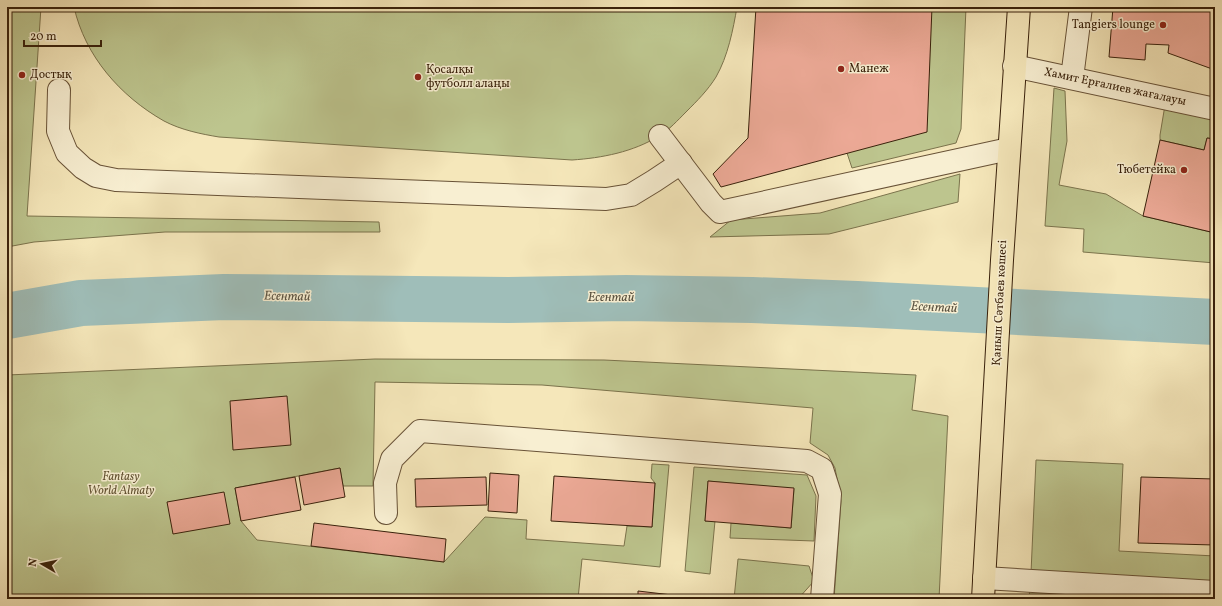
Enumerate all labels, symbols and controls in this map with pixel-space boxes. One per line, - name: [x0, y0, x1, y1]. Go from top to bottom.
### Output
- place label: Tangiers lounge: [1072, 17, 1155, 33]
- marker: Tangiers lounge: [1158, 20, 1168, 30]
- scale bar: [24, 22, 101, 48]
- text: 20 m: [30, 29, 57, 45]
- place label: Манеж: [849, 61, 889, 77]
- place label: Қосалқы футболл алаңы: [426, 62, 510, 92]
- marker: Манеж: [836, 64, 846, 74]
- street label: Хамит Ерғалиев жағалауы: [1042, 64, 1188, 110]
- place label: Достық: [30, 67, 72, 83]
- marker: Достық: [17, 70, 27, 80]
- marker: Қосалқы футболл алаңы: [413, 72, 423, 82]
- place label: Тюбетейка: [1117, 162, 1176, 178]
- marker: Тюбетейка: [1179, 165, 1189, 175]
- street label: Қаныш Сәтбаев көшесі: [989, 239, 1011, 366]
- water label: Есентай: [264, 288, 311, 306]
- water label: Есентай: [588, 289, 635, 307]
- water label: Есентай: [910, 298, 958, 318]
- park label: Fantasy World Almaty: [88, 469, 155, 499]
- north arrow: [22, 544, 62, 584]
- text: N: [26, 558, 42, 568]

